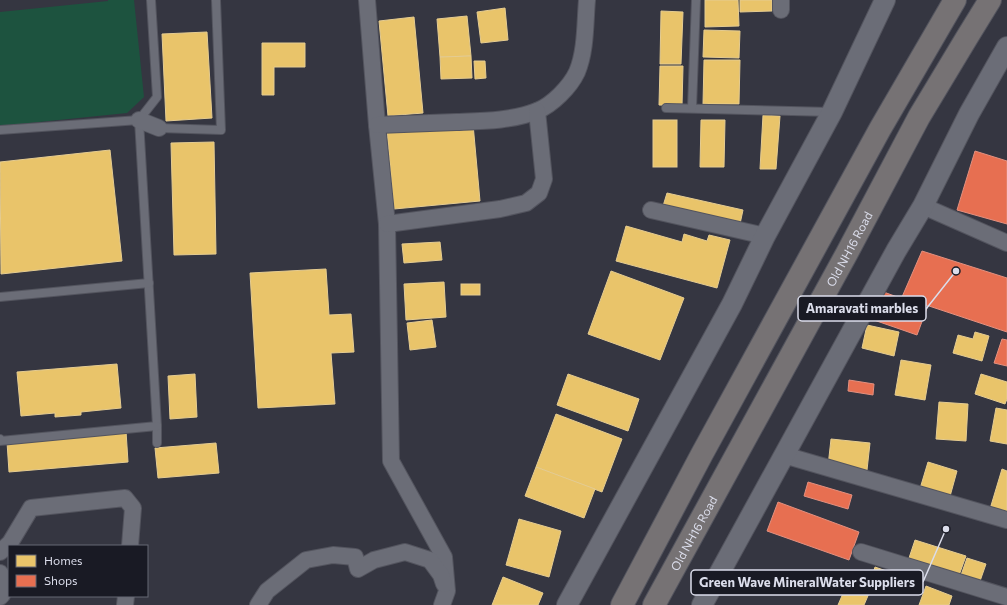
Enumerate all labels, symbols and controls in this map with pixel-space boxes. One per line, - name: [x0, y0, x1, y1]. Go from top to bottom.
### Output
- street label: Old NH16 Road: [823, 209, 875, 289]
- callout: Amaravati marbles: [798, 296, 926, 321]
- text: Amaravati marbles: [806, 300, 918, 316]
- street label: Old NH16 Road: [667, 493, 720, 573]
- legend: [8, 545, 148, 597]
- text: Homes: [44, 553, 82, 567]
- callout: Green Wave MineralWater Suppliers: [691, 570, 923, 595]
- text: Shops: [44, 573, 78, 587]
- text: Green Wave MineralWater Suppliers: [699, 574, 915, 590]

